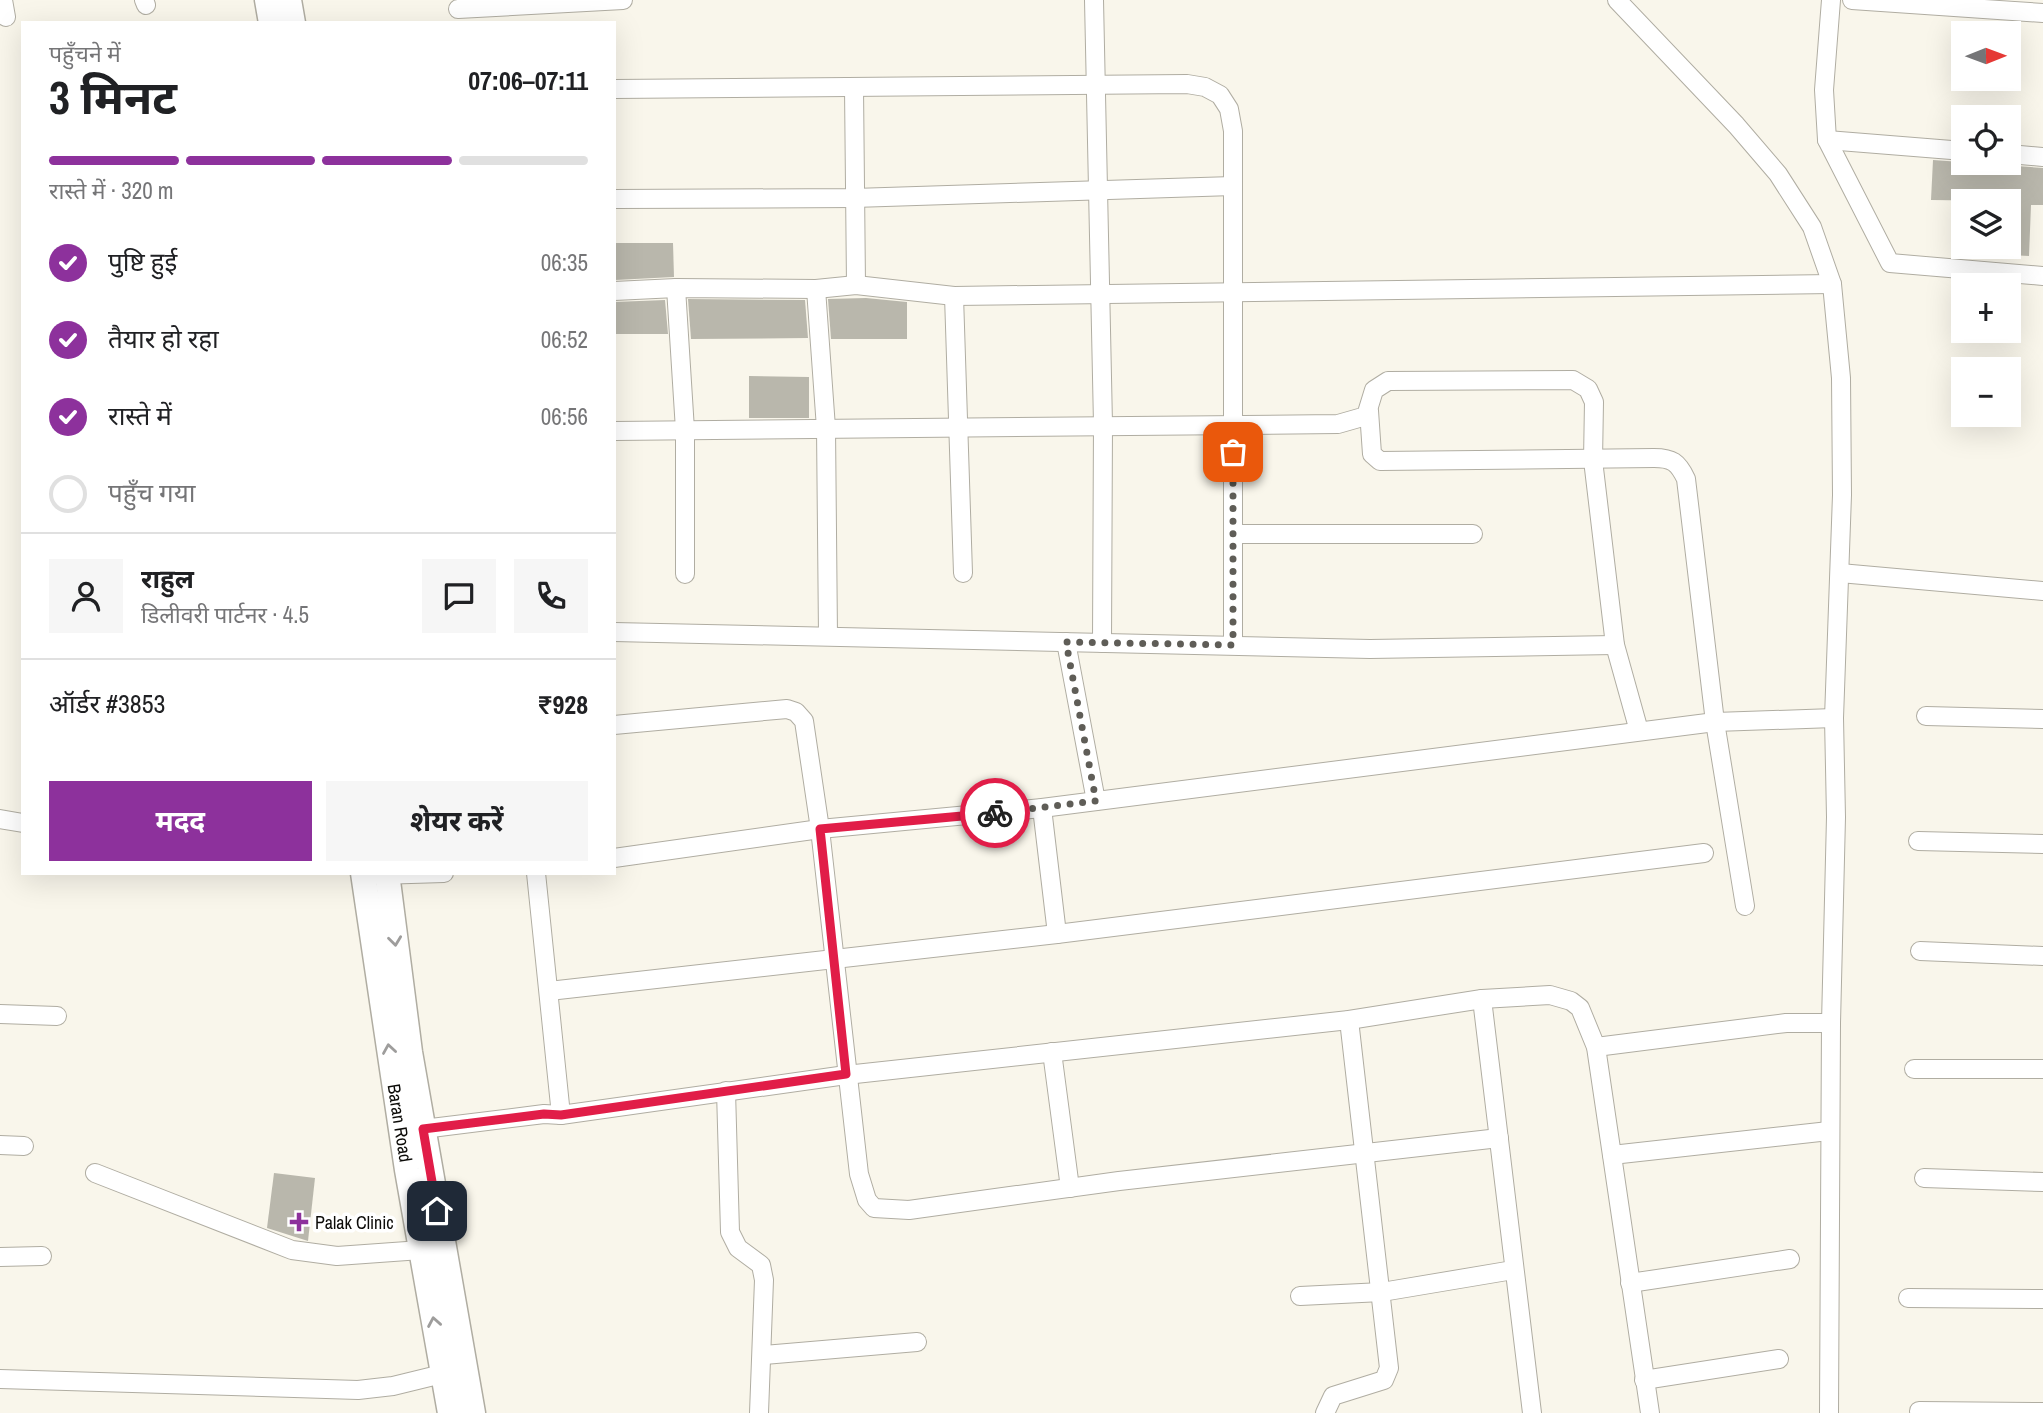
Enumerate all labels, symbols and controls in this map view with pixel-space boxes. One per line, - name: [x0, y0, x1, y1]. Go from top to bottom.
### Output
- north arrow: [1951, 21, 2021, 91]
- map controls: [1951, 21, 2021, 427]
- text: पहुँचने में: [49, 38, 121, 69]
- text: 07:06–07:11: [468, 63, 588, 98]
- text: 3 मिनट: [49, 66, 177, 128]
- button: locate: [1951, 105, 2021, 175]
- text: रास्ते में · 320 m: [49, 175, 174, 206]
- button: layers: [1951, 189, 2021, 259]
- icon: check: [49, 244, 87, 282]
- text: पुष्टि हुई: [108, 244, 177, 279]
- text: 06:35: [541, 247, 588, 278]
- button: +: [1951, 273, 2021, 343]
- icon: check: [49, 321, 87, 359]
- text: तैयार हो रहा: [108, 321, 219, 356]
- text: 06:52: [541, 324, 588, 355]
- button: −: [1951, 357, 2021, 427]
- icon: check: [49, 398, 87, 436]
- text: रास्ते में: [108, 398, 172, 433]
- text: 06:56: [541, 401, 588, 432]
- pin: [1203, 422, 1263, 482]
- icon: bag: [1214, 433, 1252, 471]
- text: पहुँच गया: [108, 475, 195, 510]
- button: person: [49, 559, 123, 633]
- button: chat: [422, 559, 496, 633]
- button: phone: [514, 559, 588, 633]
- text: राहुल: [141, 561, 194, 596]
- text: डिलीवरी पार्टनर · 4.5: [141, 599, 309, 630]
- text: ऑर्डर #3853: [49, 686, 165, 721]
- text: ₹928: [537, 687, 588, 722]
- courier: [960, 778, 1030, 848]
- button: मदद: [49, 781, 312, 861]
- button: शेयर करें: [326, 781, 588, 861]
- icon: bike: [976, 794, 1014, 832]
- one-way arrow: [388, 935, 403, 947]
- one-way arrow: [382, 1043, 397, 1055]
- street label: Baran Road: [381, 1082, 419, 1164]
- pin: [407, 1181, 467, 1241]
- icon: home: [418, 1192, 456, 1230]
- place label: Palak Clinic: [315, 1210, 394, 1235]
- marker: Palak Clinic: [289, 1212, 309, 1232]
- one-way arrow: [427, 1316, 442, 1328]

